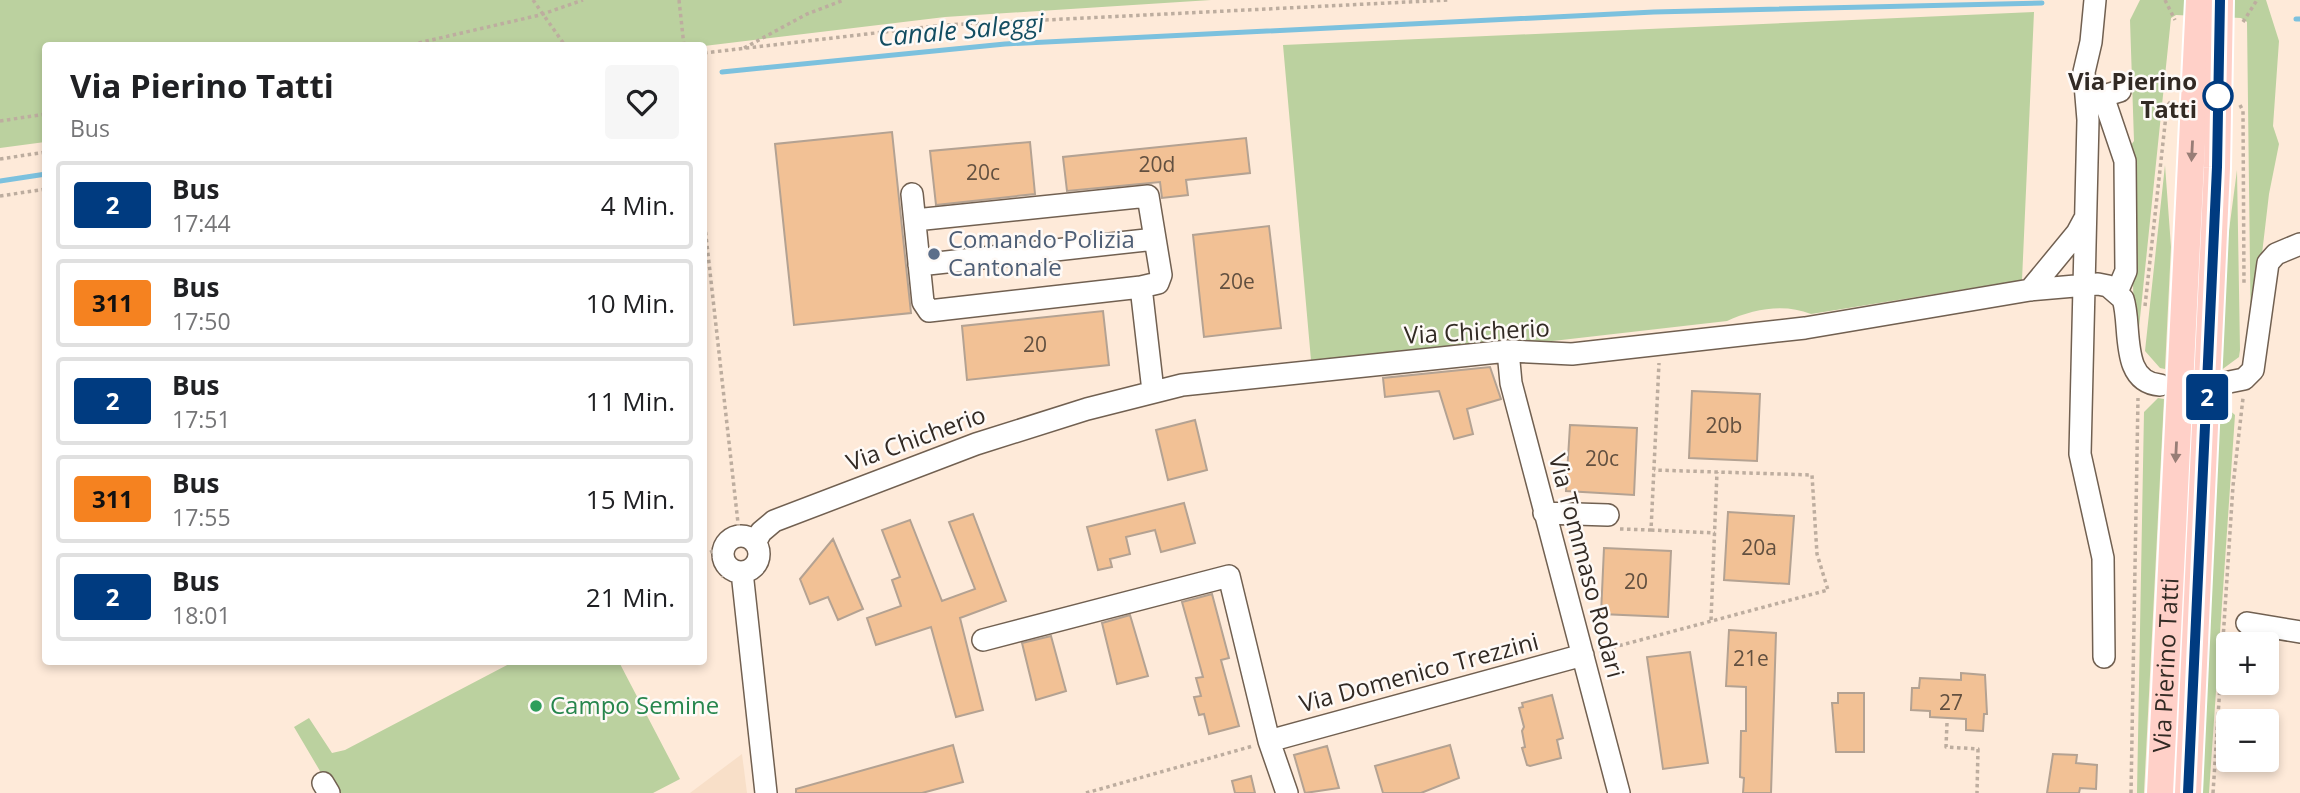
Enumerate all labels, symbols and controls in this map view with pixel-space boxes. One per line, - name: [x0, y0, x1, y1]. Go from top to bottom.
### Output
- water label: Canale Saleggi: [876, 4, 1046, 54]
- text: Via Pierino Tatti: [70, 63, 334, 108]
- place label: Via Pierino Tatti: [2068, 64, 2197, 125]
- button: heart: [605, 65, 679, 139]
- marker: Via Pierino Tatti: [2203, 81, 2233, 111]
- text: Bus: [70, 112, 110, 144]
- one-way arrow: [2186, 141, 2197, 163]
- house number: 20d: [1139, 150, 1175, 178]
- house number: 20c: [966, 158, 1000, 186]
- text: Bus: [172, 171, 219, 207]
- text: 4 Min.: [601, 187, 675, 223]
- text: 2: [106, 188, 119, 221]
- text: 17:44: [172, 207, 231, 239]
- place label: Comando Polizia Cantonale: [948, 222, 1135, 283]
- marker: Comando Polizia Cantonale: [926, 246, 942, 262]
- house number: 20e: [1219, 267, 1255, 295]
- text: Bus: [172, 269, 219, 305]
- text: 10 Min.: [586, 285, 675, 321]
- text: 311: [92, 286, 133, 319]
- text: 17:50: [172, 305, 231, 337]
- street label: Via Chicherio: [1403, 310, 1551, 351]
- house number: 20: [1023, 330, 1047, 358]
- text: Bus: [172, 367, 219, 403]
- line badge: 2: [2184, 374, 2230, 420]
- text: 2: [2200, 380, 2214, 413]
- text: 11 Min.: [586, 383, 675, 419]
- text: 2: [106, 384, 119, 417]
- street label: Via Chicherio: [841, 397, 990, 478]
- text: 17:51: [172, 403, 231, 435]
- house number: 20b: [1706, 411, 1742, 439]
- one-way arrow: [2171, 441, 2182, 463]
- house number: 20c: [1585, 444, 1619, 472]
- street label: Via Tommaso Rodari: [1542, 450, 1633, 681]
- text: Bus: [172, 465, 219, 501]
- text: 15 Min.: [586, 481, 675, 517]
- text: 311: [92, 482, 133, 515]
- text: 17:55: [172, 501, 231, 533]
- house number: 20a: [1741, 533, 1777, 561]
- text: Bus: [172, 563, 219, 599]
- house number: 20: [1624, 567, 1648, 595]
- street label: Via Pierino Tatti: [2144, 577, 2186, 753]
- text: 21 Min.: [586, 579, 675, 615]
- text: 2: [106, 580, 119, 613]
- text: 18:01: [172, 599, 231, 631]
- street label: Via Domenico Trezzini: [1295, 624, 1542, 719]
- map controls: [2216, 632, 2279, 772]
- button: +: [2216, 632, 2279, 695]
- house number: 21e: [1733, 644, 1769, 672]
- place label: Campo Semine: [550, 688, 719, 721]
- house number: 27: [1939, 688, 1963, 716]
- marker: Campo Semine: [528, 698, 544, 714]
- button: −: [2216, 709, 2279, 772]

